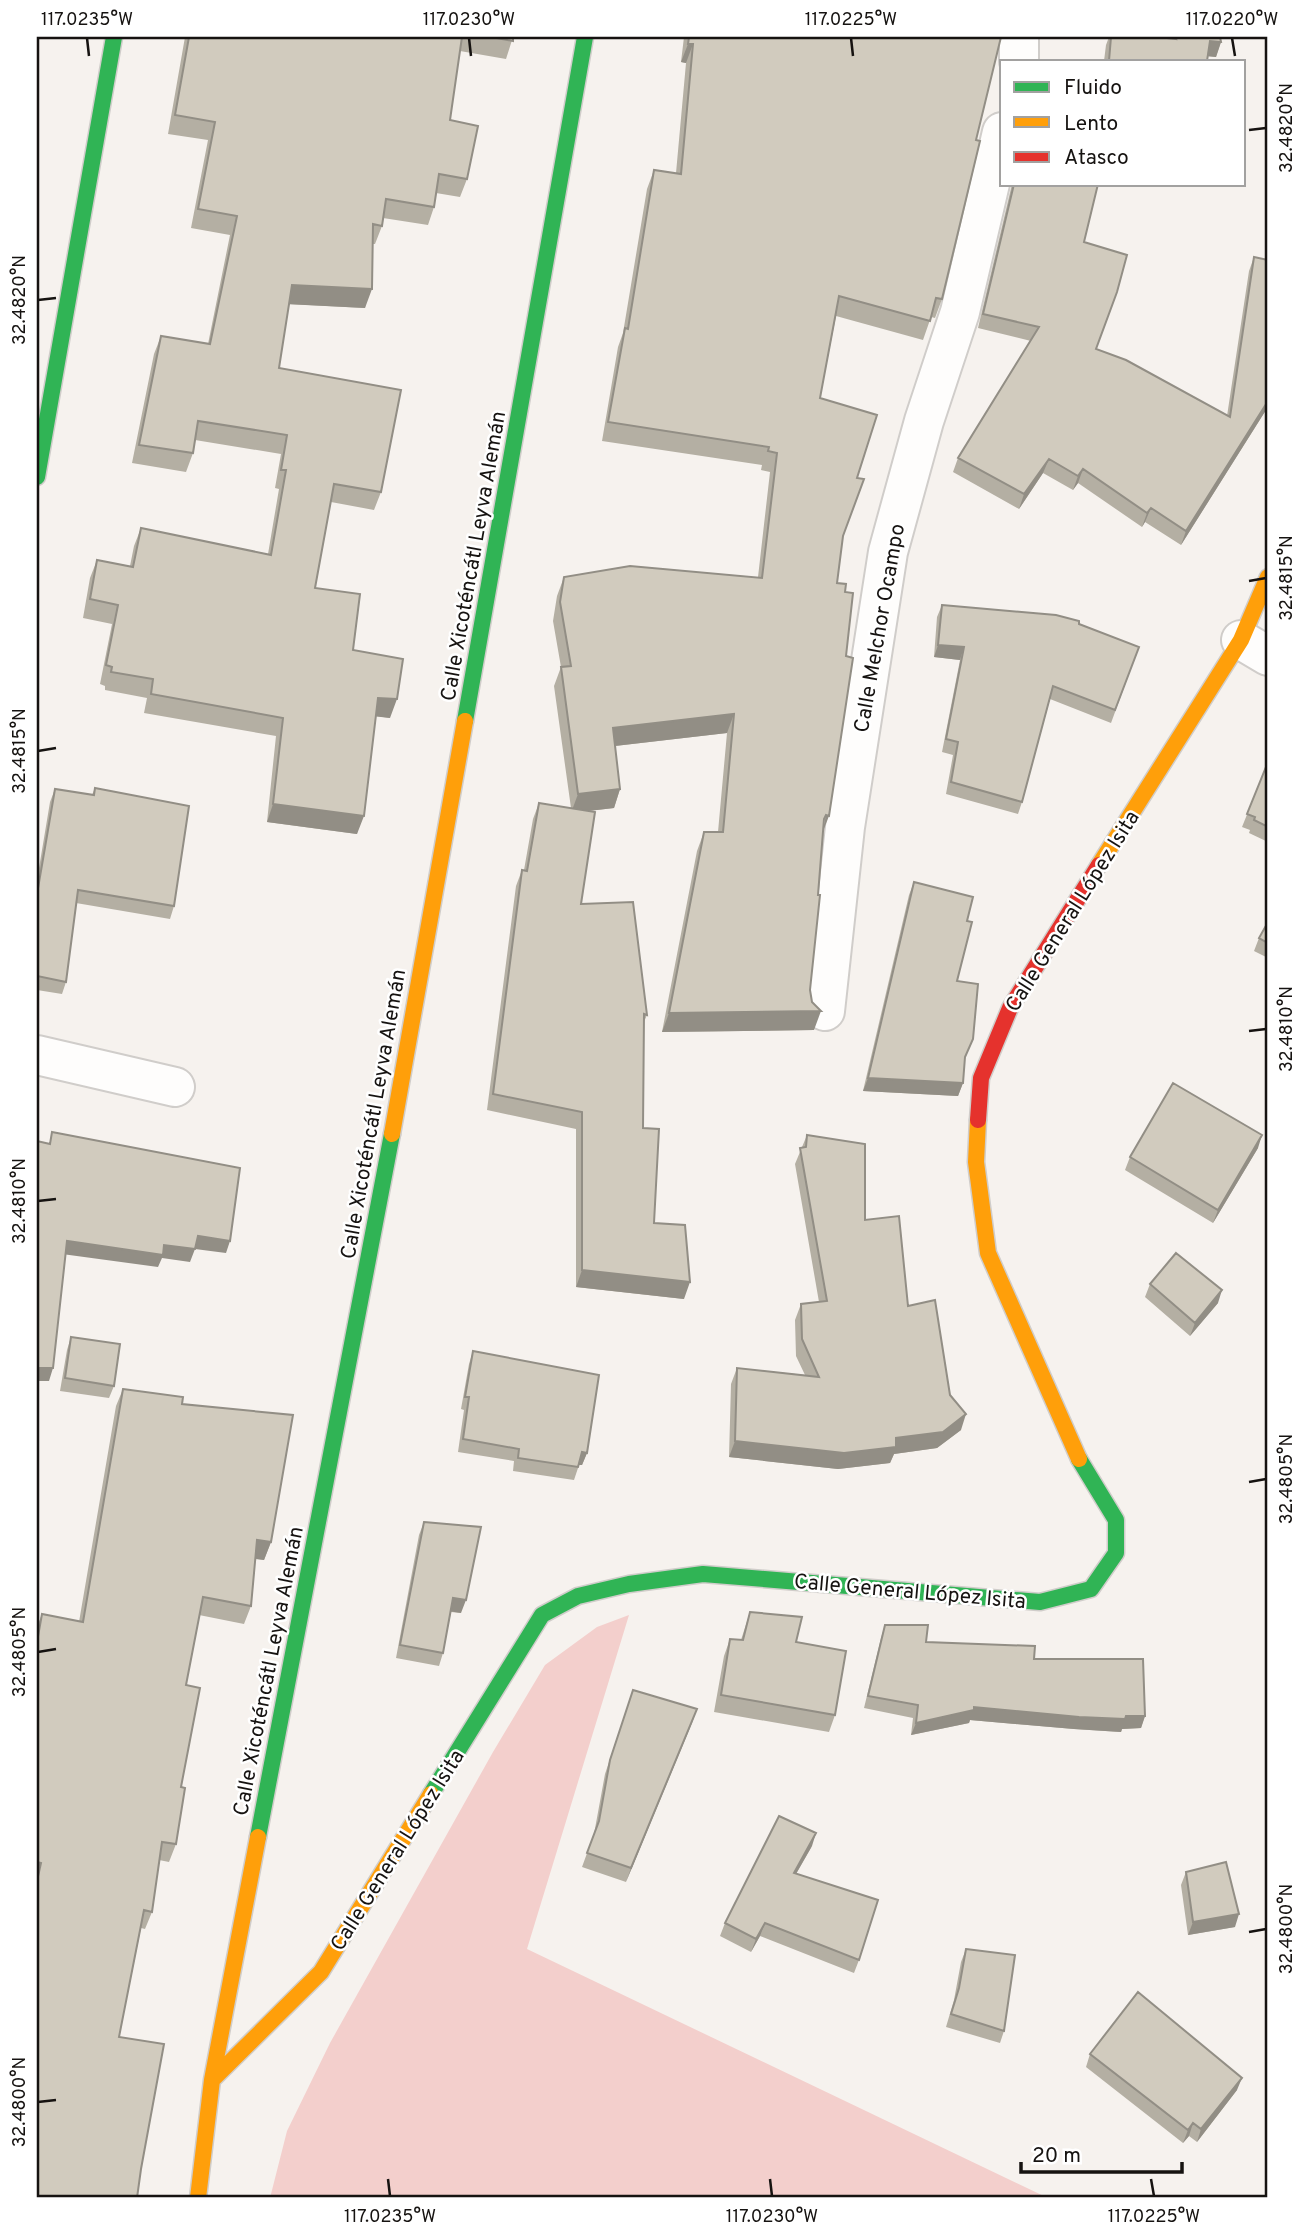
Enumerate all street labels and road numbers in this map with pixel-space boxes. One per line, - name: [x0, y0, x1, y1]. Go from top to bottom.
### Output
- street label: Calle Xicoténcátl Leyva Alemán: [436, 409, 513, 703]
- street label: Calle Melchor Ocampo: [849, 522, 912, 735]
- street label: Calle General López Isita: [1000, 806, 1146, 1018]
- street label: Calle Xicoténcátl Leyva Alemán: [336, 967, 413, 1261]
- street label: Calle Xicoténcátl Leyva Alemán: [228, 1524, 311, 1818]
- street label: Calle General López Isita: [793, 1569, 1027, 1616]
- street label: Calle General López Isita: [325, 1745, 471, 1957]

